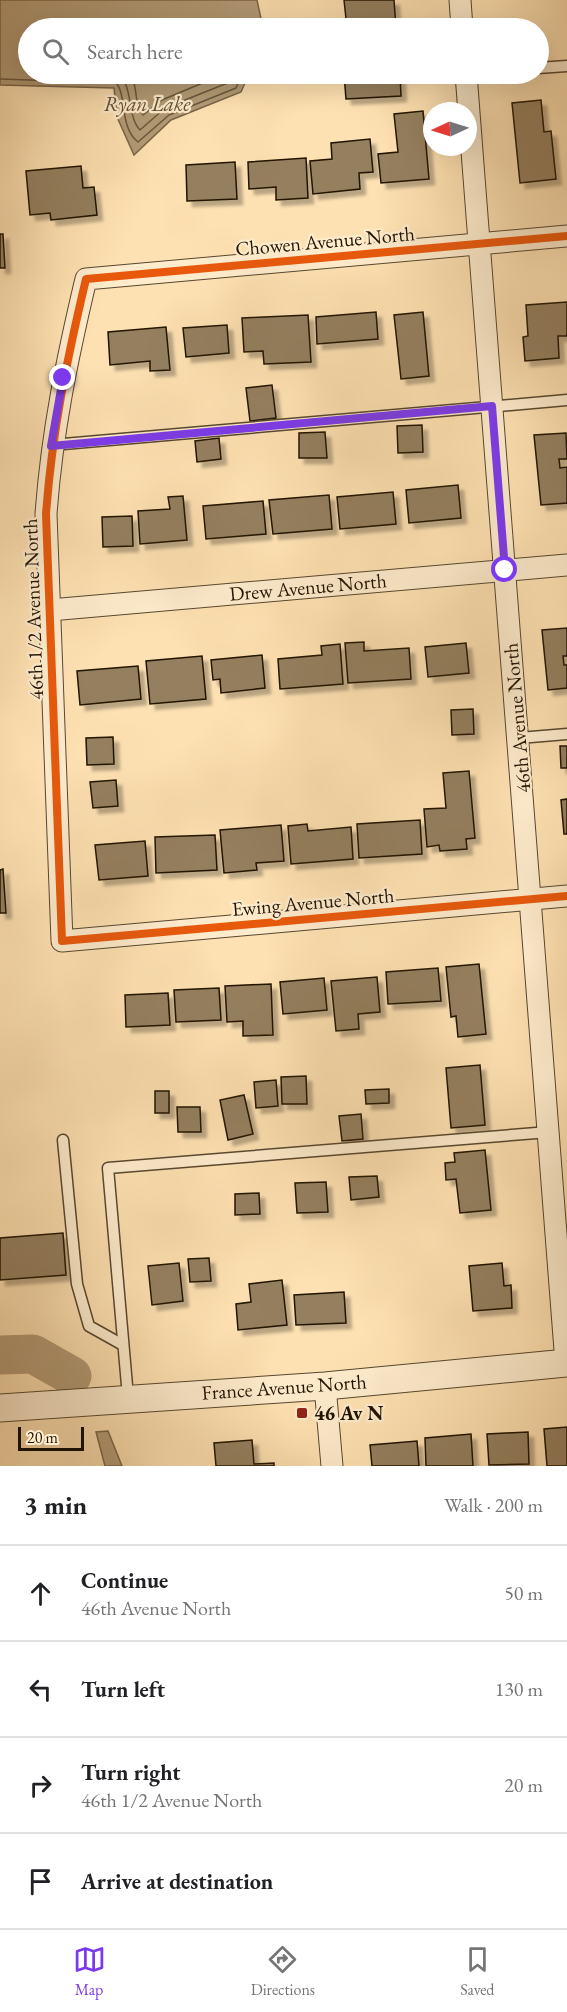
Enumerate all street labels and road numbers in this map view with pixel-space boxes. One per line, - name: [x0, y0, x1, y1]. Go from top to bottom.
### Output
- street label: Chowen Avenue North: [234, 220, 416, 262]
- street label: 46th 1/2 Avenue North: [17, 518, 49, 700]
- street label: Drew Avenue North: [228, 567, 388, 607]
- street label: 46th Avenue North: [498, 642, 536, 794]
- street label: Ewing Avenue North: [231, 882, 395, 922]
- street label: France Avenue North: [201, 1368, 367, 1406]

